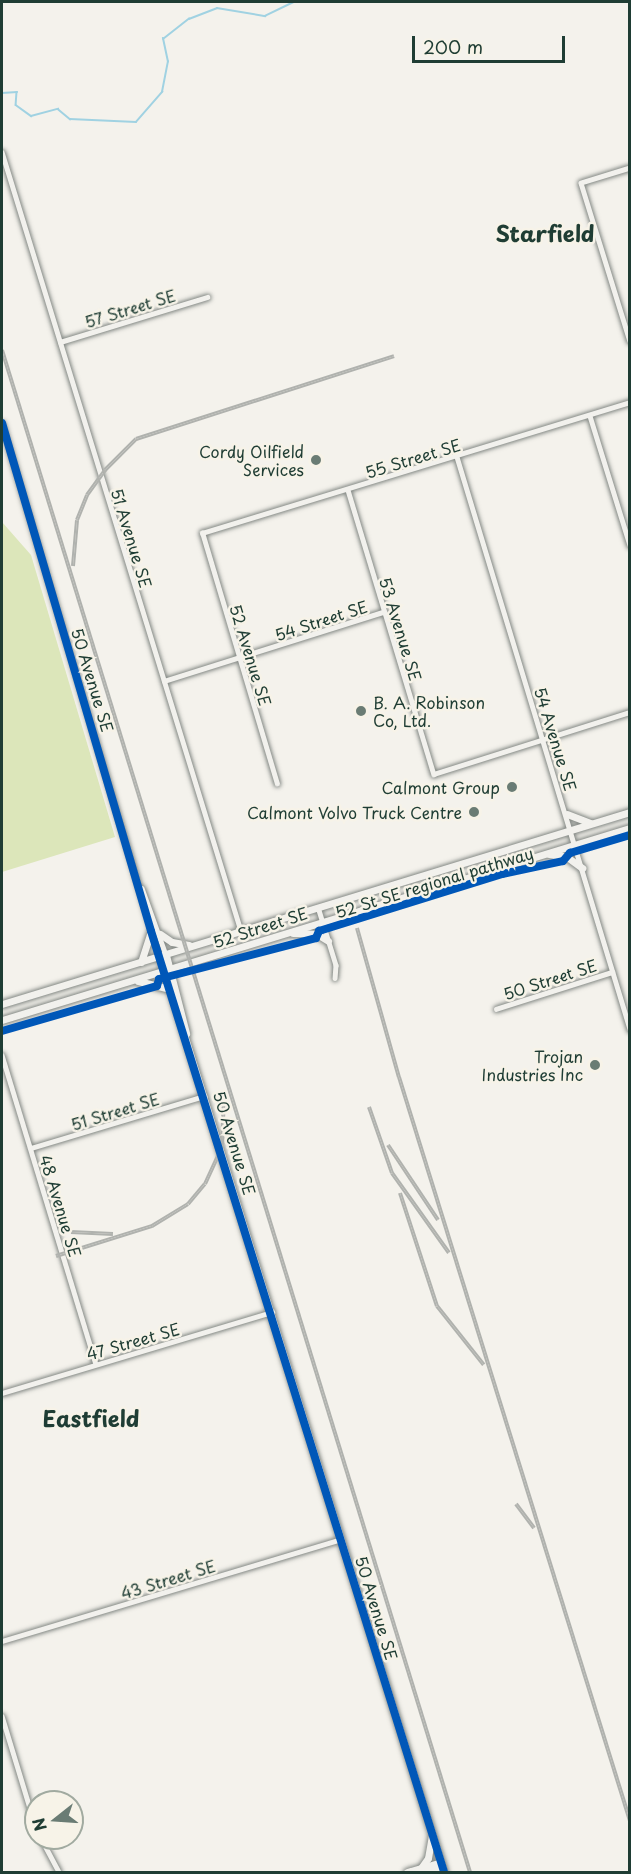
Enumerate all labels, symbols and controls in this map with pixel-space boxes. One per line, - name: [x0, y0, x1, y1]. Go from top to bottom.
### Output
- scale bar: [415, 24, 568, 62]
- text: 200 m: [423, 33, 483, 60]
- district label: Starfield: [496, 220, 594, 246]
- street label: 57 Street SE: [81, 285, 179, 331]
- street label: 55 Street SE: [363, 434, 463, 482]
- place label: Cordy Oilfield Services: [199, 441, 304, 479]
- marker: Cordy Oilfield Services: [309, 453, 323, 467]
- street label: 51 Avenue SE: [108, 486, 156, 590]
- street label: 53 Avenue SE: [376, 576, 426, 682]
- street label: 54 Street SE: [271, 596, 371, 644]
- street label: 52 Avenue SE: [226, 601, 276, 709]
- street label: 50 Avenue SE: [68, 626, 118, 734]
- street label: 54 Avenue SE: [531, 685, 581, 793]
- place label: B. A. Robinson Co, Ltd.: [373, 692, 484, 730]
- marker: B. A. Robinson Co, Ltd.: [354, 704, 368, 718]
- place label: Calmont Group: [381, 777, 500, 797]
- marker: Calmont Group: [505, 780, 519, 794]
- place label: Calmont Volvo Truck Centre: [245, 802, 462, 822]
- marker: Calmont Volvo Truck Centre: [467, 805, 481, 819]
- street label: 52 St SE regional pathway: [332, 843, 536, 921]
- street label: 52 Street SE: [210, 903, 310, 951]
- street label: 50 Street SE: [499, 954, 601, 1004]
- place label: Trojan Industries Inc: [481, 1046, 583, 1084]
- marker: Trojan Industries Inc: [588, 1058, 602, 1072]
- street label: 51 Street SE: [67, 1088, 163, 1134]
- street label: 50 Avenue SE: [210, 1089, 260, 1197]
- street label: 48 Avenue SE: [36, 1153, 86, 1259]
- street label: 47 Street SE: [84, 1318, 182, 1364]
- district label: Eastfield: [43, 1405, 139, 1431]
- street label: 50 Avenue SE: [352, 1554, 402, 1662]
- street label: 43 Street SE: [118, 1555, 218, 1603]
- north arrow: [24, 1790, 84, 1850]
- text: N: [25, 1815, 52, 1834]

